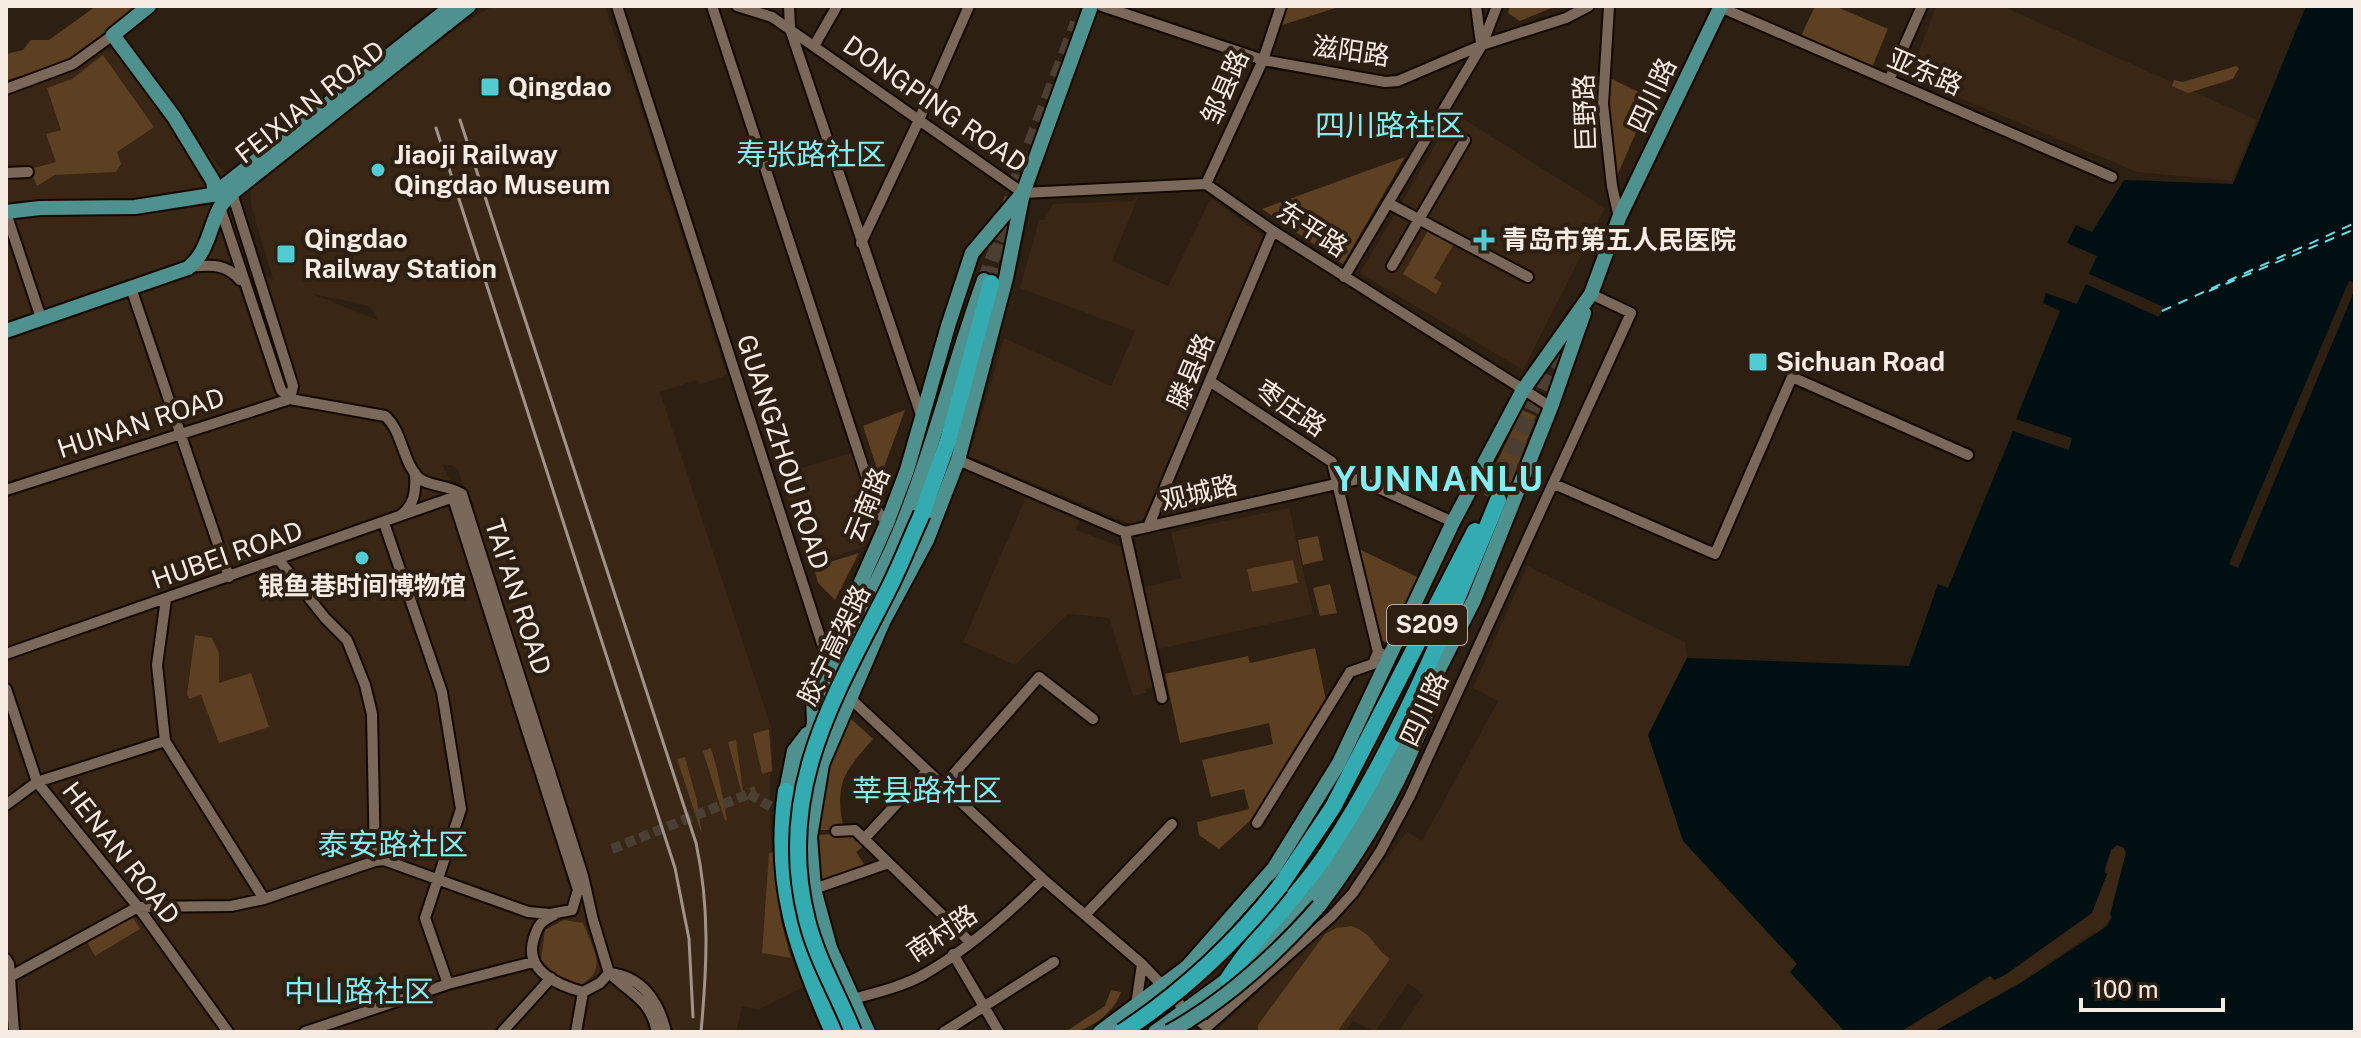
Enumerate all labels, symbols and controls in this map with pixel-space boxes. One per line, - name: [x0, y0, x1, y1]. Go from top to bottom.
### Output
- street label: DONGPING ROAD: [838, 29, 1033, 178]
- street label: 滋阳路: [1310, 30, 1392, 71]
- street label: FEIXIAN ROAD: [229, 34, 390, 169]
- street label: 亚东路: [1883, 42, 1967, 101]
- street label: 邹县路: [1195, 45, 1255, 129]
- street label: 四川路: [1621, 53, 1682, 137]
- place label: Qingdao: [508, 71, 612, 102]
- street label: 巨野路: [1568, 73, 1601, 153]
- marker: Qingdao: [479, 76, 501, 98]
- district label: 四川路社区: [1315, 107, 1465, 143]
- district label: 寿张路社区: [736, 136, 886, 172]
- place label: Jiaoji Railway Qingdao Museum: [394, 139, 610, 200]
- marker: Jiaoji Railway Qingdao Museum: [369, 161, 387, 179]
- street label: 东平路: [1271, 194, 1353, 263]
- place label: Qingdao Railway Station: [304, 223, 497, 284]
- place label: 青岛市第五人民医院: [1502, 224, 1736, 255]
- marker: 青岛市第五人民医院: [1473, 229, 1495, 251]
- marker: Qingdao Railway Station: [275, 243, 297, 265]
- street label: 滕县路: [1161, 329, 1220, 413]
- street label: GUANGZHOU ROAD: [731, 330, 836, 573]
- place label: Sichuan Road: [1776, 346, 1945, 377]
- marker: Sichuan Road: [1747, 351, 1769, 373]
- street label: 枣庄路: [1250, 373, 1332, 442]
- street label: HUNAN ROAD: [53, 381, 228, 464]
- district label: YUNNANLU: [1333, 459, 1545, 499]
- street label: 云南路: [838, 463, 896, 547]
- street label: 观城路: [1157, 469, 1240, 516]
- street label: HUBEI ROAD: [147, 514, 306, 595]
- street label: TAI'AN ROAD: [479, 515, 558, 679]
- marker: 银鱼巷时间博物馆: [353, 549, 371, 567]
- place label: 银鱼巷时间博物馆: [258, 570, 466, 601]
- street label: 胶宁高架路: [791, 580, 876, 710]
- road number: S209: [1387, 605, 1467, 645]
- street label: 四川路: [1393, 667, 1454, 751]
- district label: 莘县路社区: [852, 772, 1002, 808]
- street label: HENAN ROAD: [56, 775, 187, 930]
- district label: 泰安路社区: [318, 826, 468, 862]
- street label: 南村路: [901, 898, 983, 967]
- scale bar: [2081, 962, 2223, 1012]
- district label: 中山路社区: [284, 973, 434, 1009]
- text: 100 m: [2093, 975, 2159, 1003]

